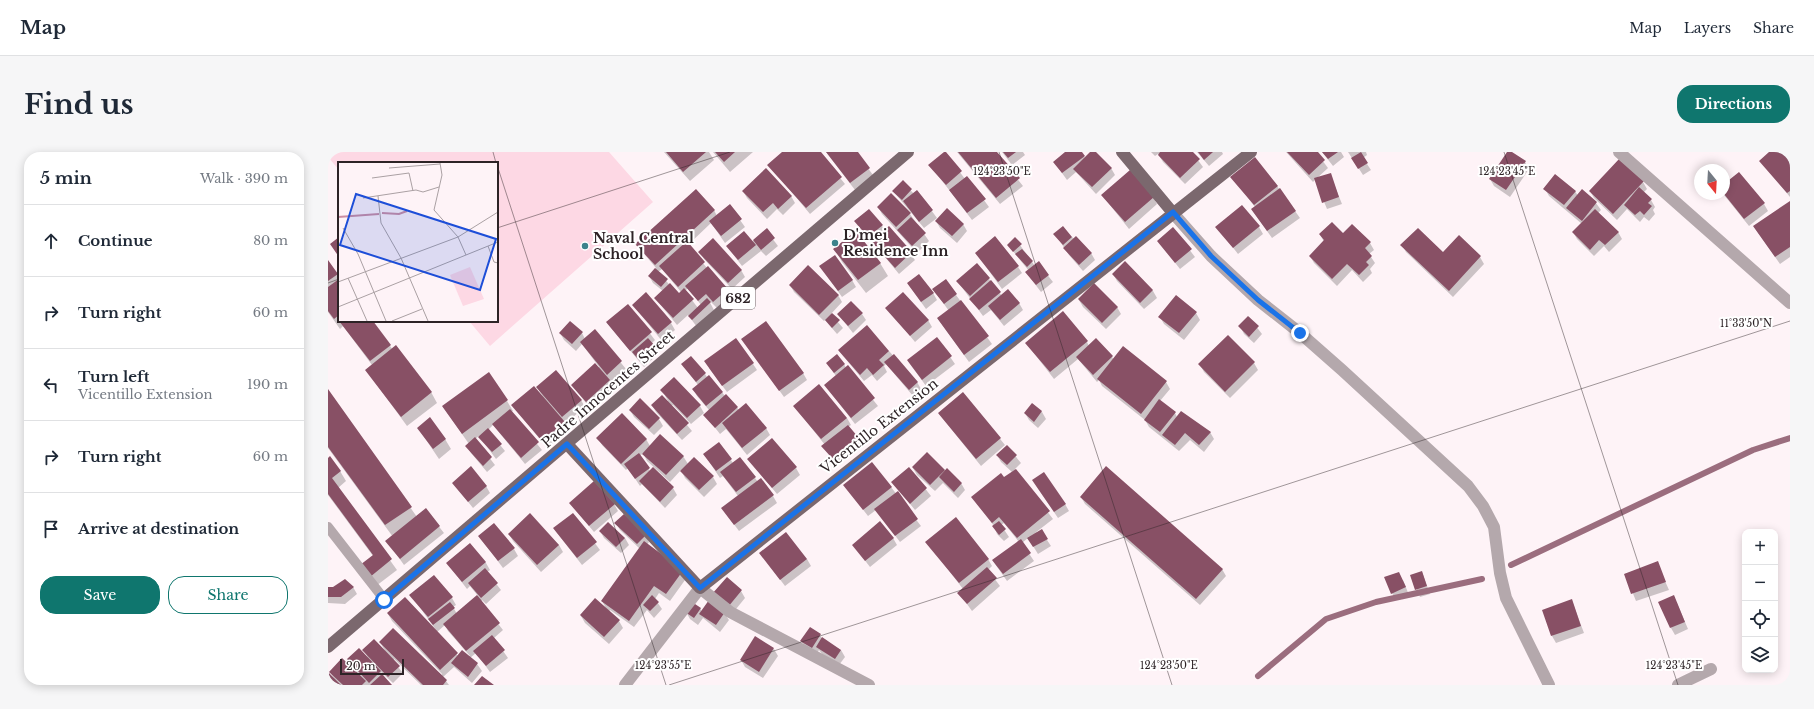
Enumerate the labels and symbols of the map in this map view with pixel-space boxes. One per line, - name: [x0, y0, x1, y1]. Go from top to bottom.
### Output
- inset map: [338, 162, 498, 322]
- north arrow: [1694, 164, 1730, 200]
- text: 124°23'50"E: [973, 165, 1031, 178]
- text: 124°23'45"E: [1479, 165, 1535, 178]
- place label: D'mei Residence Inn: [843, 226, 948, 260]
- place label: Naval Central School: [593, 229, 694, 263]
- marker: D'mei Residence Inn: [830, 238, 840, 248]
- marker: Naval Central School: [580, 241, 590, 251]
- road number: 682: [721, 287, 755, 309]
- text: 11°33'50"N: [1720, 317, 1772, 330]
- route end: [1291, 324, 1309, 342]
- street label: Padre Innocentes Street: [538, 326, 679, 452]
- street label: Vicentillo Extension: [816, 374, 942, 478]
- route start: [375, 591, 393, 609]
- scale bar: [340, 657, 404, 676]
- text: 124°23'55"E: [635, 659, 691, 672]
- text: 124°23'50"E: [1140, 659, 1198, 672]
- text: 124°23'45"E: [1646, 659, 1702, 672]

